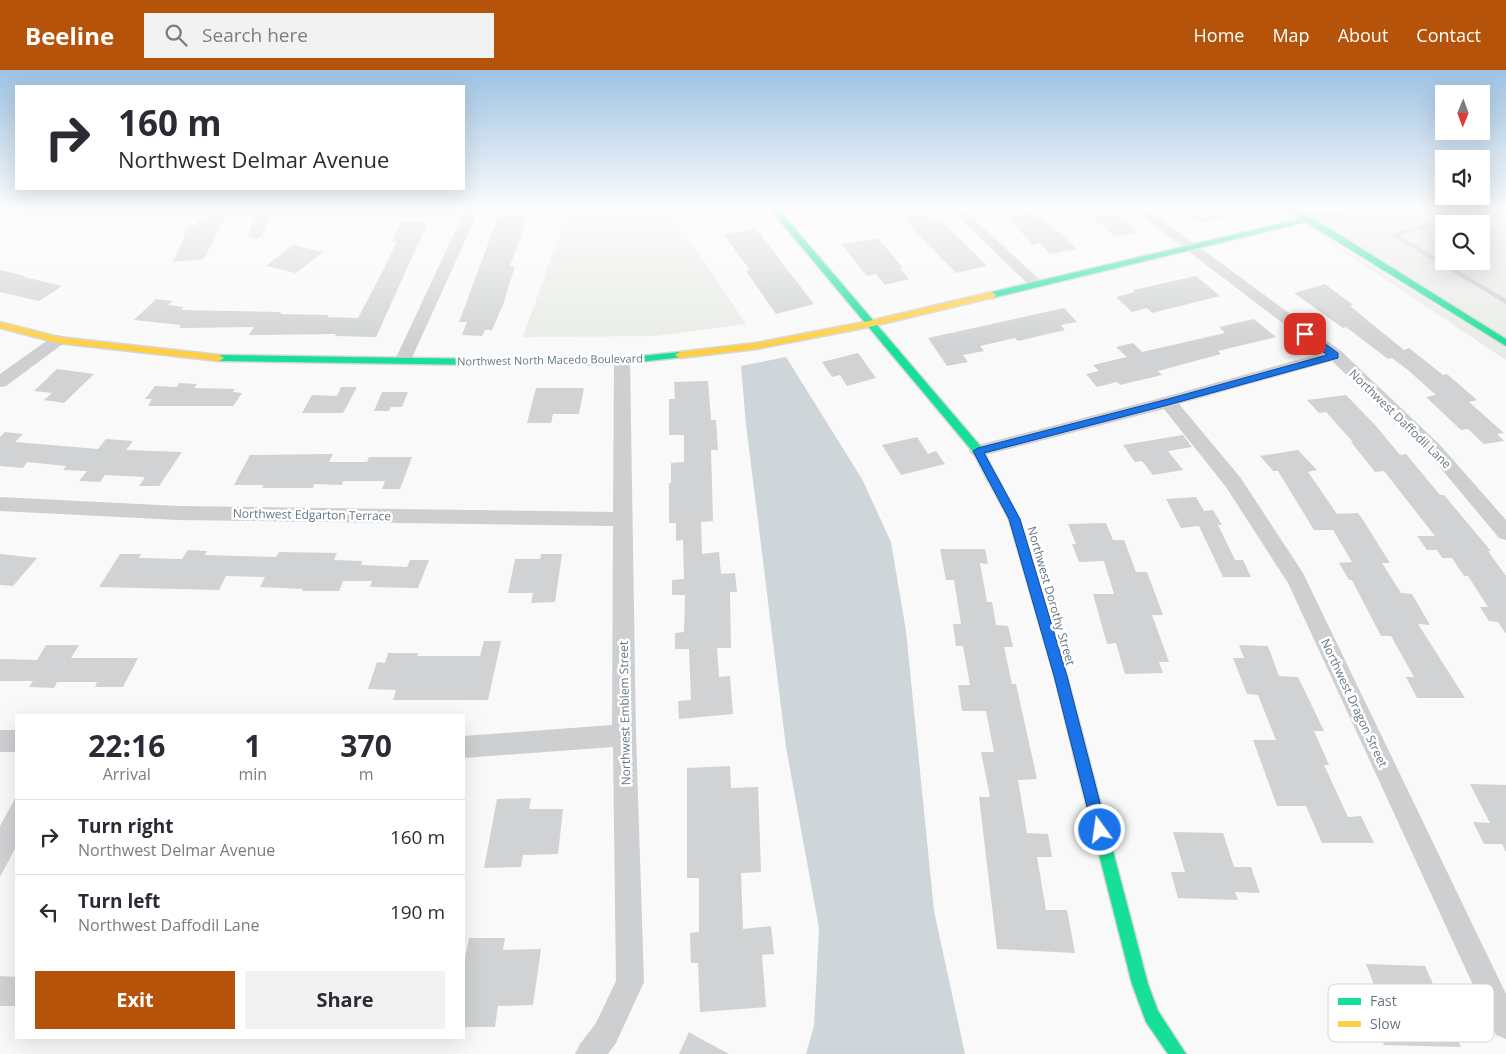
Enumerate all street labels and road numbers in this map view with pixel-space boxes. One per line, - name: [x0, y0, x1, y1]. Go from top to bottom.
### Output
- street label: Northwest North Macedo Boulevard: [457, 350, 643, 369]
- street label: Northwest Daffodil Lane: [1345, 365, 1455, 472]
- street label: Northwest Edgarton Terrace: [233, 505, 392, 524]
- street label: Northwest Dorothy Street: [1023, 524, 1080, 668]
- street label: Northwest Dragon Street: [1317, 636, 1392, 770]
- street label: Northwest Emblem Street: [615, 641, 634, 785]

